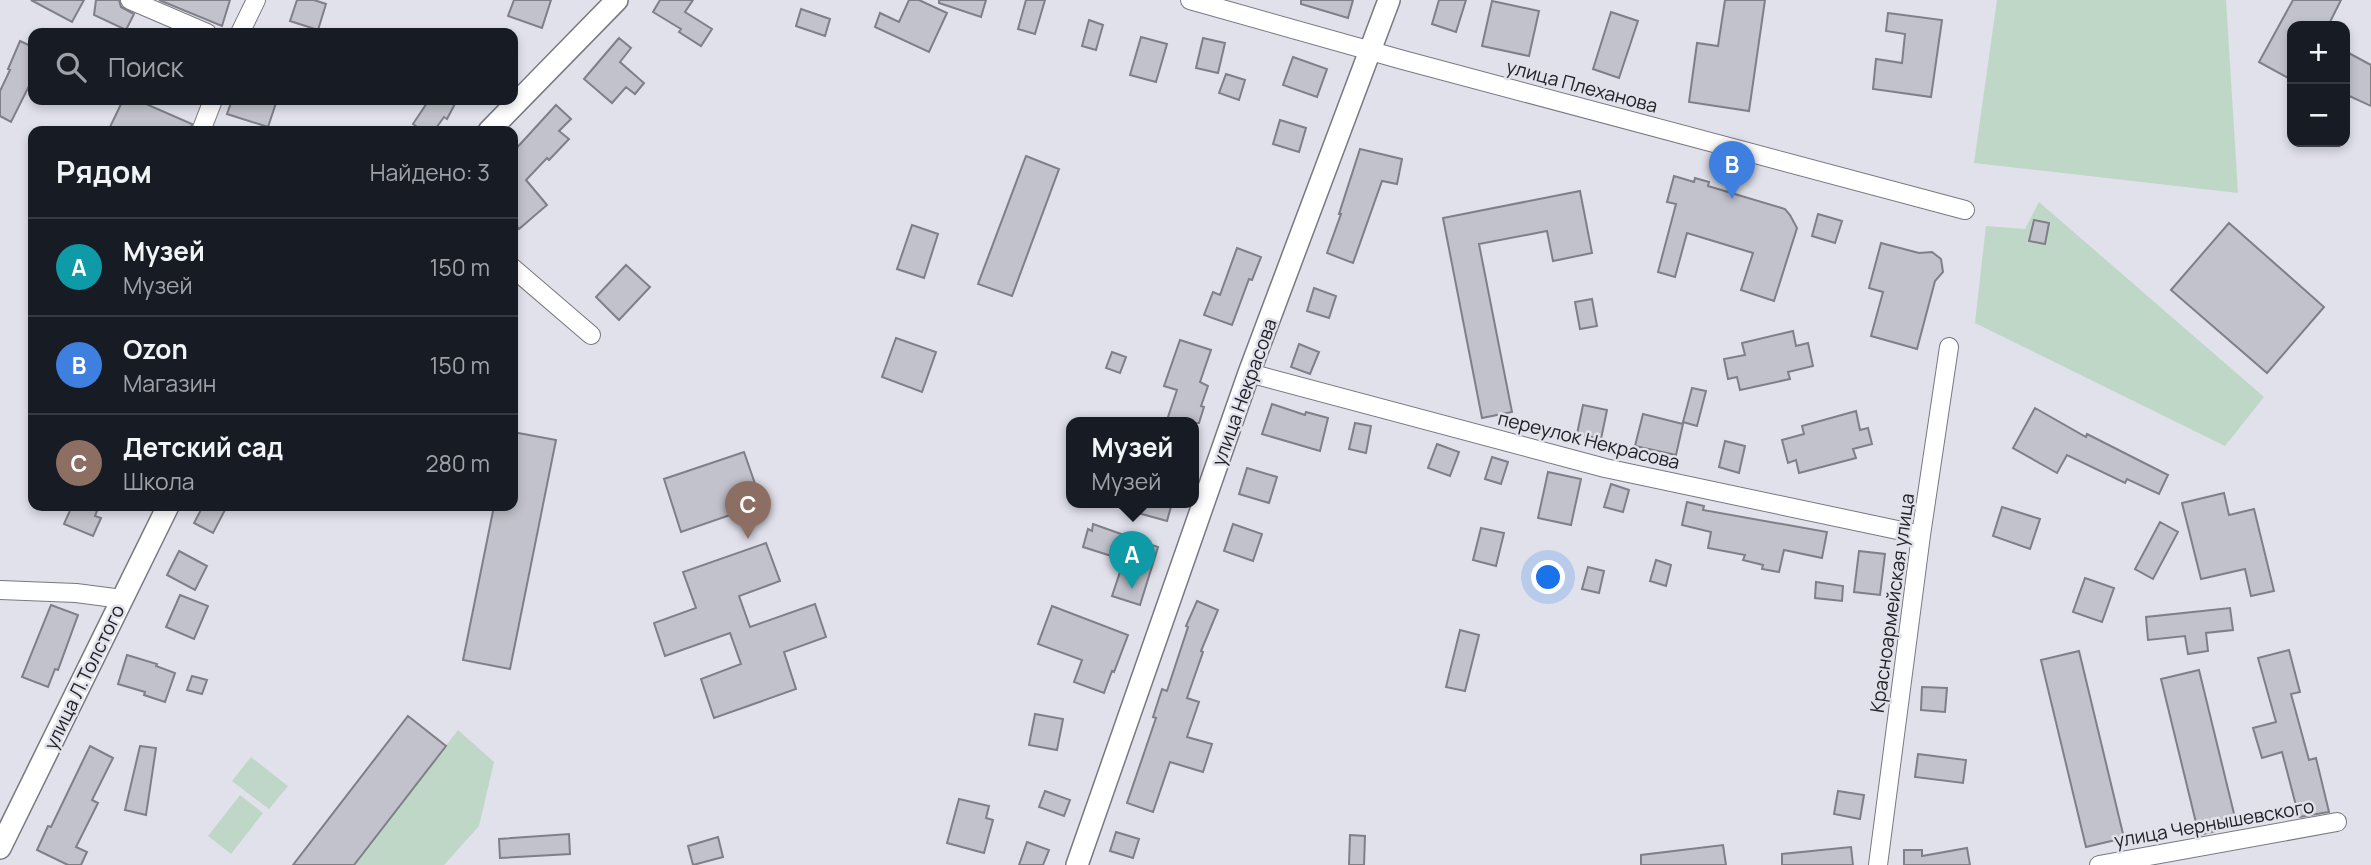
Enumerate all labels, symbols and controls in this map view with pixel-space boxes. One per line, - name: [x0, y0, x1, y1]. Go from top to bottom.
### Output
- map controls: [2287, 21, 2350, 147]
- button: +: [2287, 21, 2350, 84]
- search box: [28, 28, 518, 105]
- icon: search: [52, 48, 90, 86]
- text: Поиск: [108, 49, 183, 85]
- street label: улица Плеханова: [1503, 53, 1661, 119]
- button: −: [2287, 84, 2350, 147]
- pin: B: [1709, 141, 1755, 199]
- text: Рядом: [56, 151, 152, 192]
- text: Найдено: 3: [370, 156, 490, 188]
- text: Музей: [123, 233, 205, 269]
- text: A: [71, 251, 87, 283]
- text: 150 m: [430, 251, 490, 283]
- text: Музей: [123, 269, 193, 301]
- street label: улица Некрасова: [1205, 315, 1283, 469]
- text: Ozon: [123, 331, 188, 367]
- text: B: [72, 349, 86, 381]
- text: 150 m: [430, 349, 490, 381]
- text: Магазин: [123, 367, 216, 399]
- street label: переулок Некрасова: [1495, 405, 1683, 475]
- popup: [1066, 417, 1199, 508]
- text: Детский сад: [123, 429, 283, 465]
- text: Музей: [1092, 429, 1173, 465]
- text: C: [71, 447, 88, 479]
- text: 280 m: [425, 447, 490, 479]
- text: Школа: [123, 465, 195, 497]
- text: Музей: [1092, 465, 1161, 497]
- pin: C: [725, 481, 771, 539]
- street label: Красноармейская улица: [1864, 492, 1920, 714]
- pin: A: [1109, 531, 1155, 589]
- your location: [1531, 560, 1565, 594]
- street label: улица Л.Толстого: [38, 600, 130, 754]
- street label: улица Чернышевского: [2112, 793, 2316, 853]

